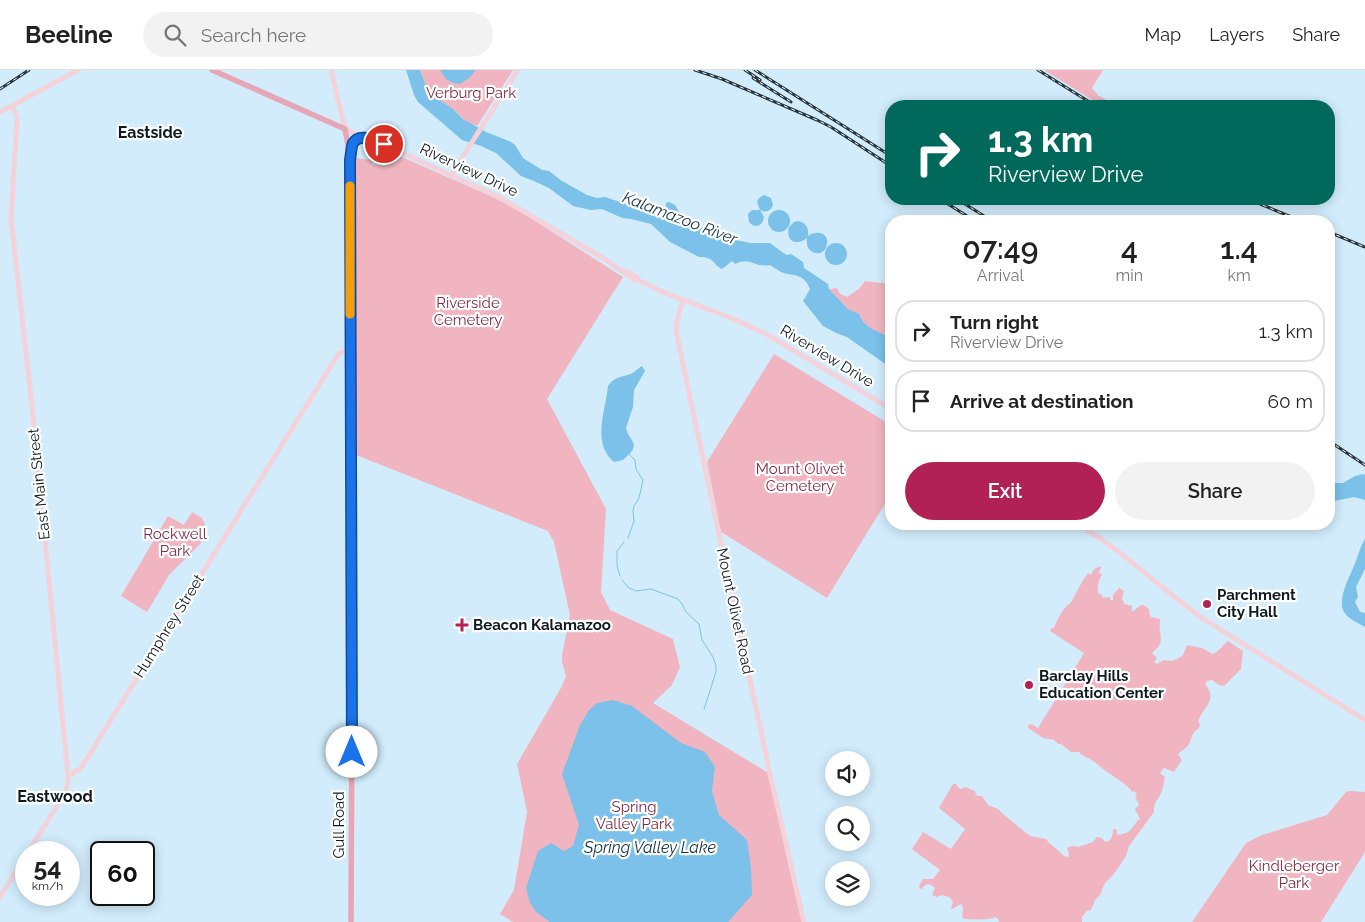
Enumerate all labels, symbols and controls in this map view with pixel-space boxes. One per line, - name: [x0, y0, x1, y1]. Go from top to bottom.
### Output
- search box: [143, 12, 493, 57]
- text: Beeline: [25, 20, 113, 49]
- icon: search: [161, 21, 189, 49]
- text: Search here: [201, 24, 306, 46]
- text: Map: [1145, 24, 1181, 45]
- text: Layers: [1209, 24, 1264, 45]
- text: Share: [1292, 24, 1340, 45]
- park label: Verburg Park: [426, 84, 516, 102]
- text: 1.3 km: [988, 119, 1093, 160]
- icon: right: [905, 120, 970, 185]
- district label: Eastside: [118, 123, 183, 142]
- pin: [363, 123, 405, 165]
- icon: arrive: [370, 130, 398, 158]
- street label: Riverview Drive: [417, 139, 521, 201]
- text: Riverview Drive: [988, 161, 1144, 187]
- water label: Kalamazoo River: [620, 187, 740, 249]
- text: 07:49: [962, 231, 1038, 266]
- text: 4: [1121, 231, 1138, 266]
- text: 1.4: [1220, 231, 1258, 266]
- text: Arrival: [977, 266, 1024, 285]
- text: min: [1116, 266, 1143, 285]
- text: km: [1227, 266, 1251, 285]
- park label: Riverside Cemetery: [434, 294, 502, 329]
- text: Turn right: [950, 311, 1039, 333]
- icon: right: [907, 317, 935, 345]
- text: 1.3 km: [1259, 320, 1313, 342]
- street label: Riverview Drive: [777, 321, 877, 391]
- text: Riverview Drive: [950, 333, 1063, 352]
- icon: arrive: [907, 387, 935, 415]
- text: Arrive at destination: [950, 390, 1134, 412]
- text: 60 m: [1268, 390, 1313, 412]
- street label: East Main Street: [24, 427, 54, 541]
- park label: Mount Olivet Cemetery: [756, 460, 844, 495]
- button: Exit: [905, 462, 1105, 520]
- button: Share: [1115, 462, 1315, 520]
- park label: Rockwell Park: [143, 525, 208, 560]
- street label: Mount Olivet Road: [713, 546, 757, 676]
- street label: Humphrey Street: [130, 571, 208, 681]
- place label: Parchment City Hall: [1217, 586, 1296, 621]
- marker: Parchment City Hall: [1201, 598, 1213, 610]
- place label: Beacon Kalamazoo: [473, 616, 611, 634]
- marker: Beacon Kalamazoo: [455, 618, 469, 632]
- place label: Barclay Hills Education Center: [1039, 667, 1164, 702]
- marker: Barclay Hills Education Center: [1023, 679, 1035, 691]
- position arrow: [325, 725, 377, 777]
- map controls: [825, 751, 870, 906]
- button: sound: [825, 751, 870, 796]
- district label: Eastwood: [17, 787, 93, 806]
- street label: Gull Road: [330, 791, 348, 859]
- park label: Spring Valley Park: [596, 798, 672, 833]
- button: search: [825, 806, 870, 851]
- water label: Spring Valley Lake: [583, 838, 716, 857]
- speed limit sign: 60: [90, 841, 155, 906]
- text: 54: [33, 852, 62, 882]
- park label: Kindleberger Park: [1249, 857, 1340, 892]
- button: layers: [825, 861, 870, 906]
- text: km/h: [32, 879, 63, 893]

